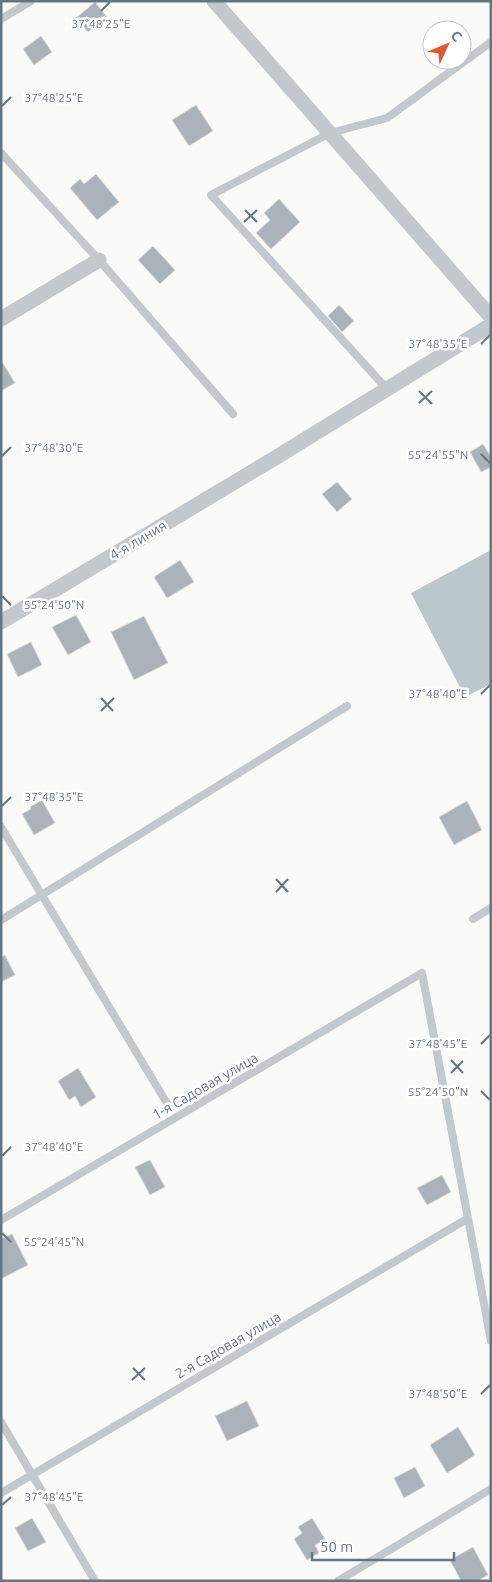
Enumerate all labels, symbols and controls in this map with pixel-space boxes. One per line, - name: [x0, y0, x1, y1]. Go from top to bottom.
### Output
- text: 37°48'25"E: [72, 17, 131, 30]
- north arrow: [422, 20, 472, 70]
- text: С: [447, 27, 465, 45]
- text: 37°48'25"E: [25, 91, 84, 104]
- text: 37°48'35"E: [409, 337, 468, 350]
- text: 37°48'30"E: [25, 441, 84, 454]
- text: 55°24'55"N: [408, 448, 468, 461]
- street label: 4-я линия: [107, 517, 169, 563]
- text: 55°24'50"N: [24, 598, 84, 611]
- text: 37°48'40"E: [409, 687, 468, 700]
- text: 37°48'35"E: [25, 790, 84, 803]
- text: 37°48'45"E: [409, 1037, 468, 1050]
- street label: 1-я Садовая улица: [150, 1049, 260, 1123]
- text: 55°24'50"N: [408, 1085, 468, 1098]
- text: 37°48'40"E: [25, 1140, 84, 1153]
- text: 55°24'45"N: [24, 1235, 84, 1248]
- street label: 2-я Садовая улица: [173, 1308, 283, 1382]
- text: 37°48'50"E: [409, 1387, 468, 1400]
- text: 37°48'45"E: [25, 1490, 84, 1503]
- scale bar: [312, 1530, 454, 1562]
- text: 50 m: [320, 1538, 353, 1555]

